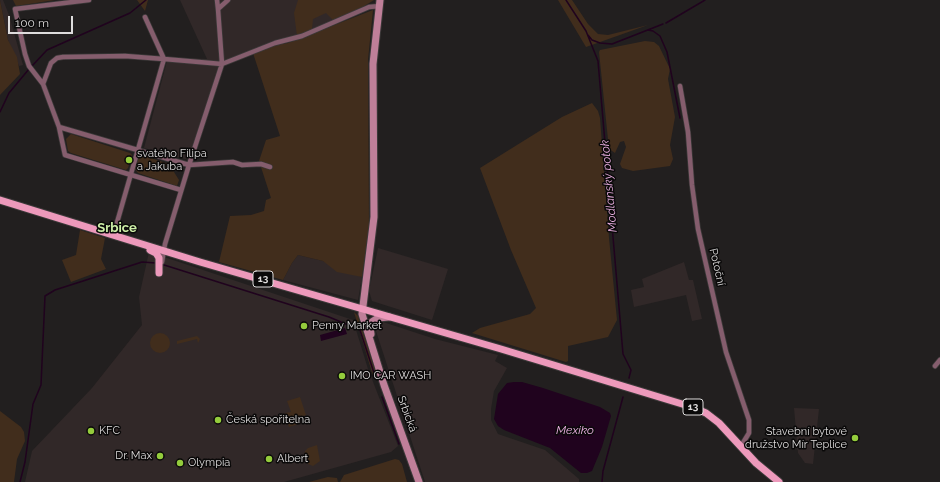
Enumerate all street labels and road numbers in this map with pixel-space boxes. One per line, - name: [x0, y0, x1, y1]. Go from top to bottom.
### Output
- street label: Potoční: [706, 247, 728, 287]
- road number: 13: [253, 271, 273, 287]
- street label: Srbická: [394, 394, 420, 434]
- road number: 13: [683, 399, 703, 415]

